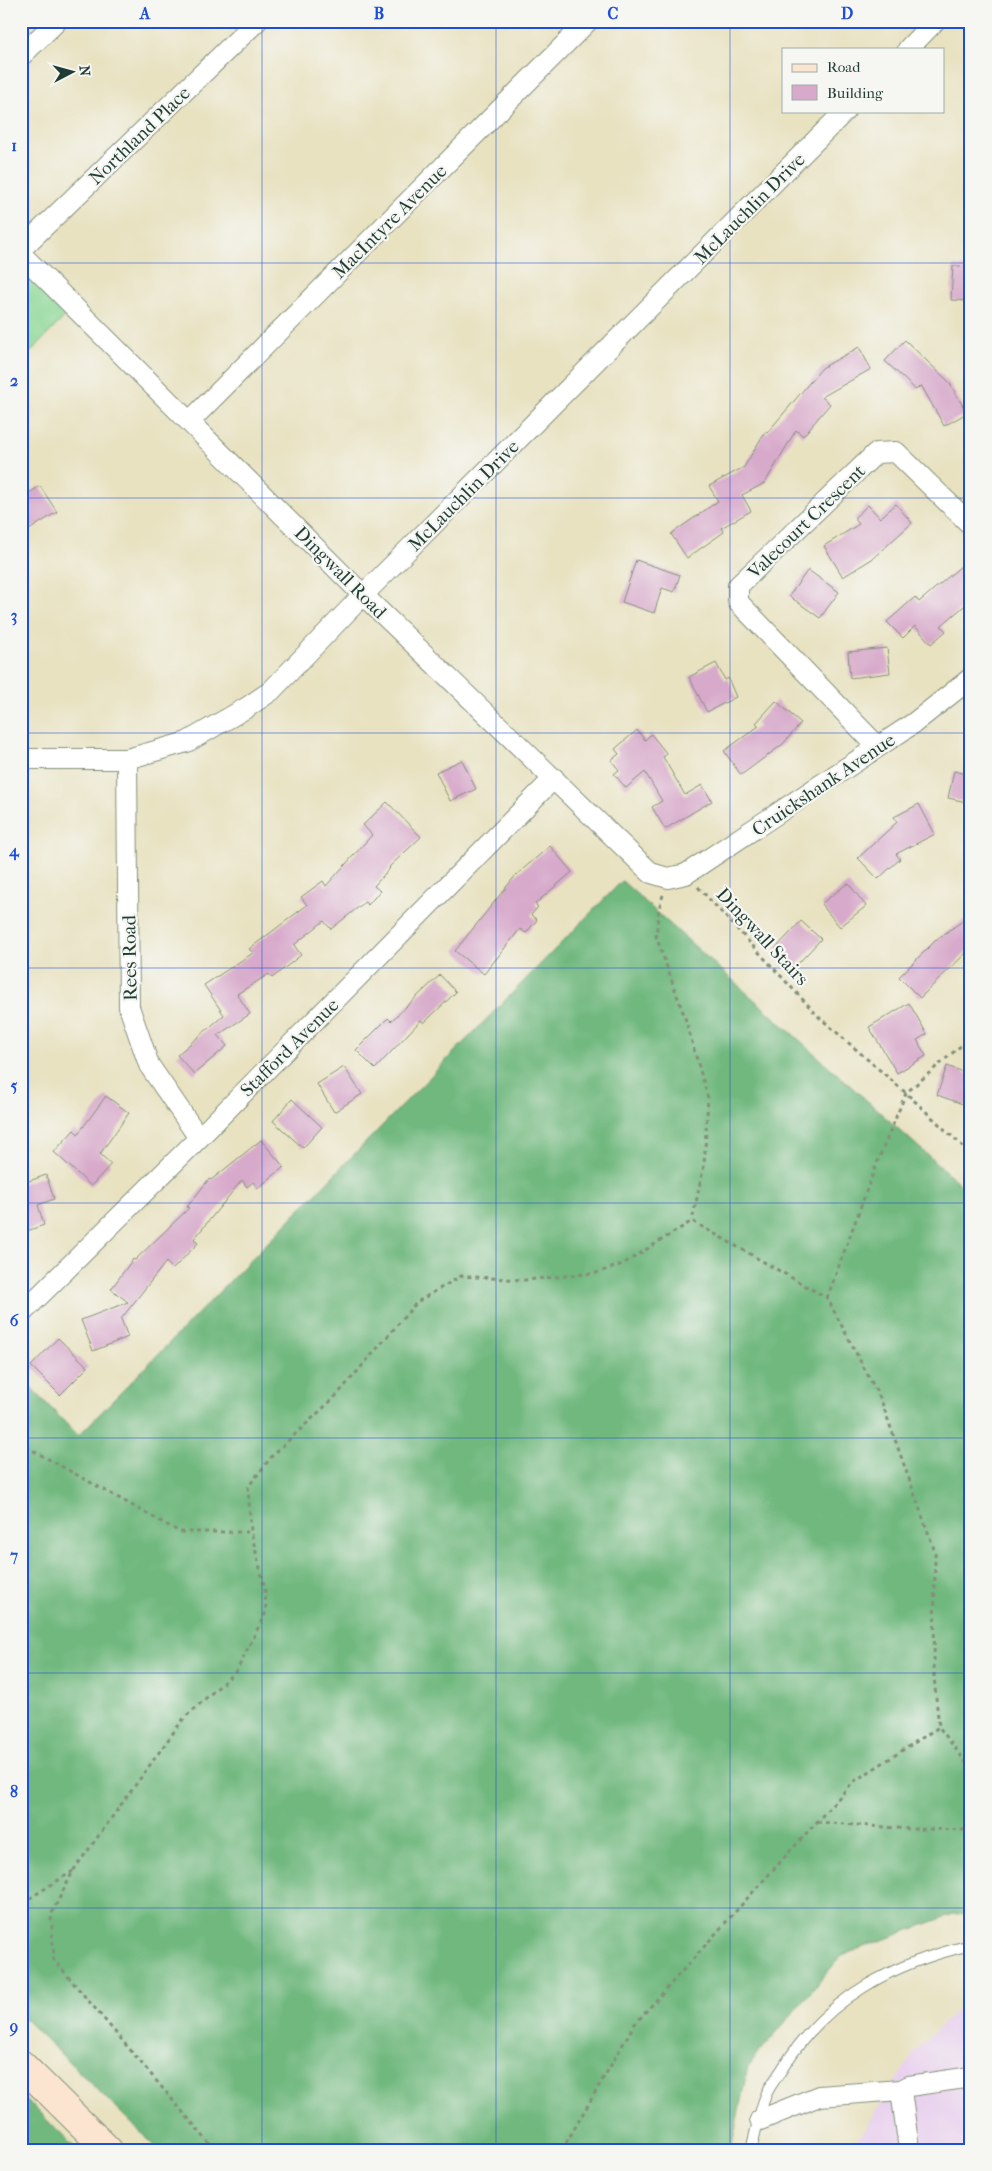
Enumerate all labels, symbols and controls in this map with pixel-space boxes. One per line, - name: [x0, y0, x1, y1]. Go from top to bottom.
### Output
- text: A: [139, 4, 151, 23]
- text: B: [374, 4, 384, 23]
- text: C: [608, 4, 619, 23]
- text: D: [841, 4, 853, 23]
- north arrow: [48, 48, 98, 98]
- legend: [782, 48, 944, 112]
- text: Road: [827, 58, 861, 76]
- text: N: [75, 65, 93, 77]
- street label: Northland Place: [85, 82, 195, 189]
- text: Building: [827, 84, 884, 102]
- text: 1: [11, 136, 17, 155]
- street label: McLauchlin Drive: [690, 149, 810, 269]
- street label: MacIntyre Avenue: [328, 160, 451, 283]
- text: 2: [10, 371, 18, 390]
- street label: McLauchlin Drive: [404, 436, 524, 556]
- street label: Valecourt Crescent: [743, 460, 870, 584]
- street label: Dingwall Road: [290, 522, 391, 624]
- text: 3: [11, 606, 17, 626]
- street label: Cruickshank Avenue: [748, 729, 899, 841]
- text: 4: [8, 841, 20, 861]
- street label: Dingwall Stairs: [712, 883, 813, 990]
- street label: Rees Road: [118, 914, 142, 1001]
- street label: Stafford Avenue: [236, 994, 343, 1101]
- text: 5: [11, 1076, 18, 1095]
- text: 6: [10, 1311, 19, 1330]
- text: 7: [9, 1546, 18, 1565]
- text: 8: [10, 1782, 18, 1801]
- text: 9: [9, 2017, 18, 2037]

